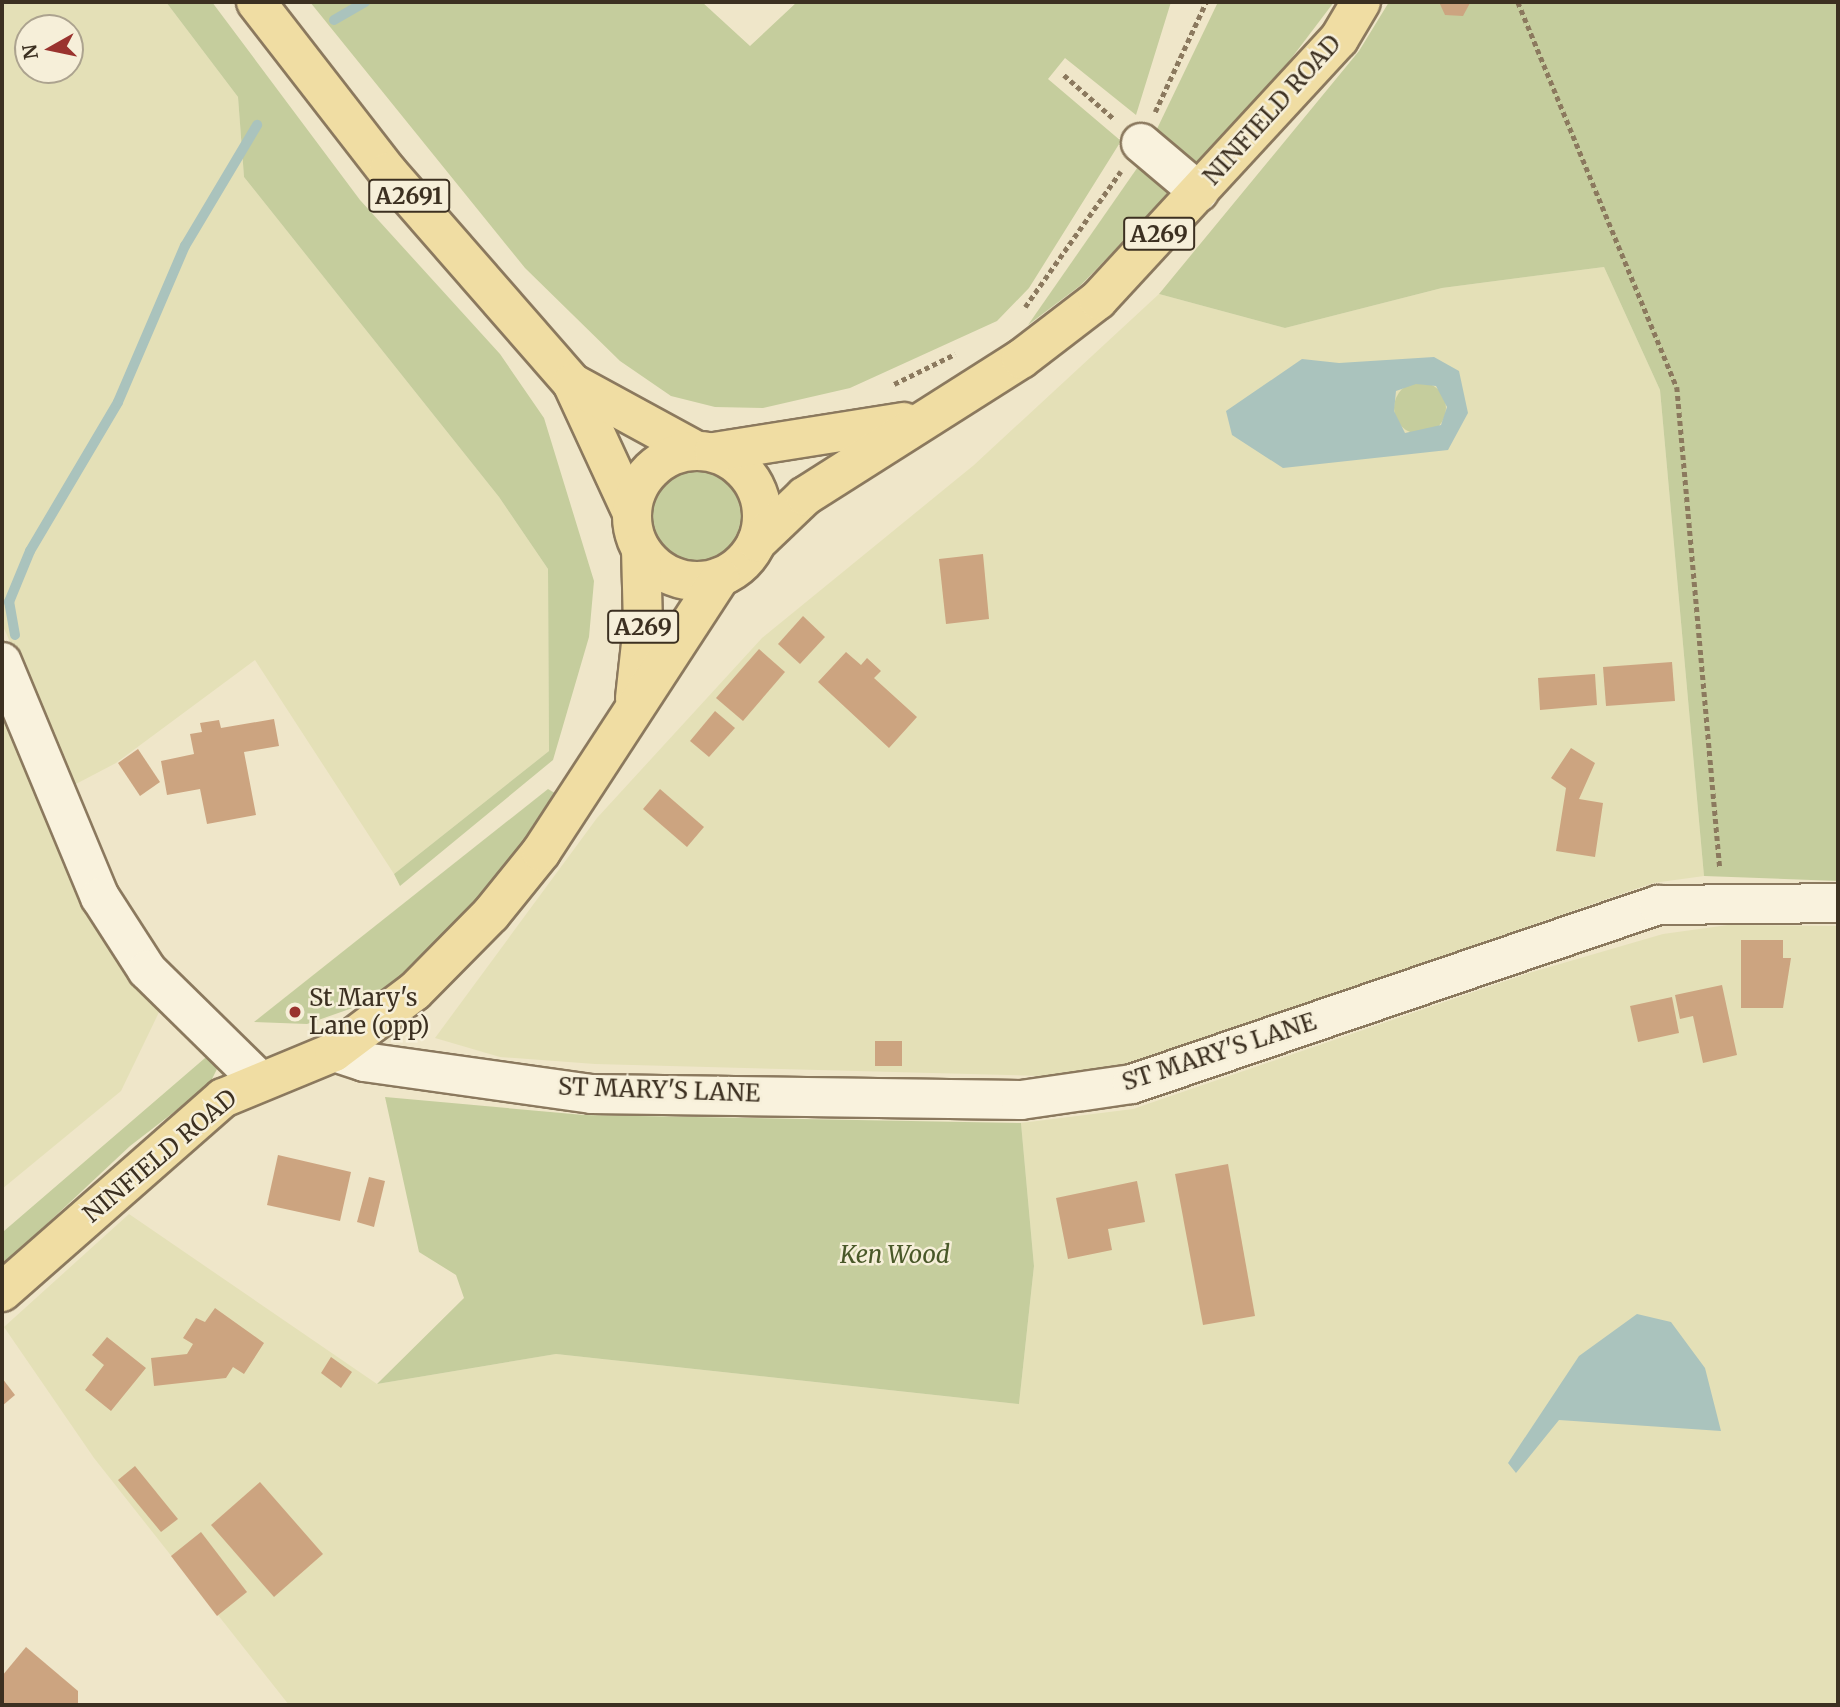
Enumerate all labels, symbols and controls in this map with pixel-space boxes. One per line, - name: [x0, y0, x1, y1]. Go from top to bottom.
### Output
- north arrow: [14, 14, 84, 84]
- street label: NINFIELD ROAD: [1197, 29, 1347, 191]
- text: N: [17, 43, 43, 61]
- road number: A2691: [367, 176, 451, 216]
- road number: A269: [1122, 215, 1196, 254]
- road number: A269: [606, 608, 680, 646]
- place label: St Mary's Lane (opp): [309, 984, 430, 1040]
- marker: St Mary's Lane (opp): [287, 1004, 303, 1020]
- street label: ST MARY'S LANE: [1118, 1007, 1320, 1097]
- street label: ST MARY'S LANE: [557, 1072, 761, 1108]
- street label: NINFIELD ROAD: [77, 1083, 243, 1229]
- park label: Ken Wood: [840, 1241, 950, 1269]

